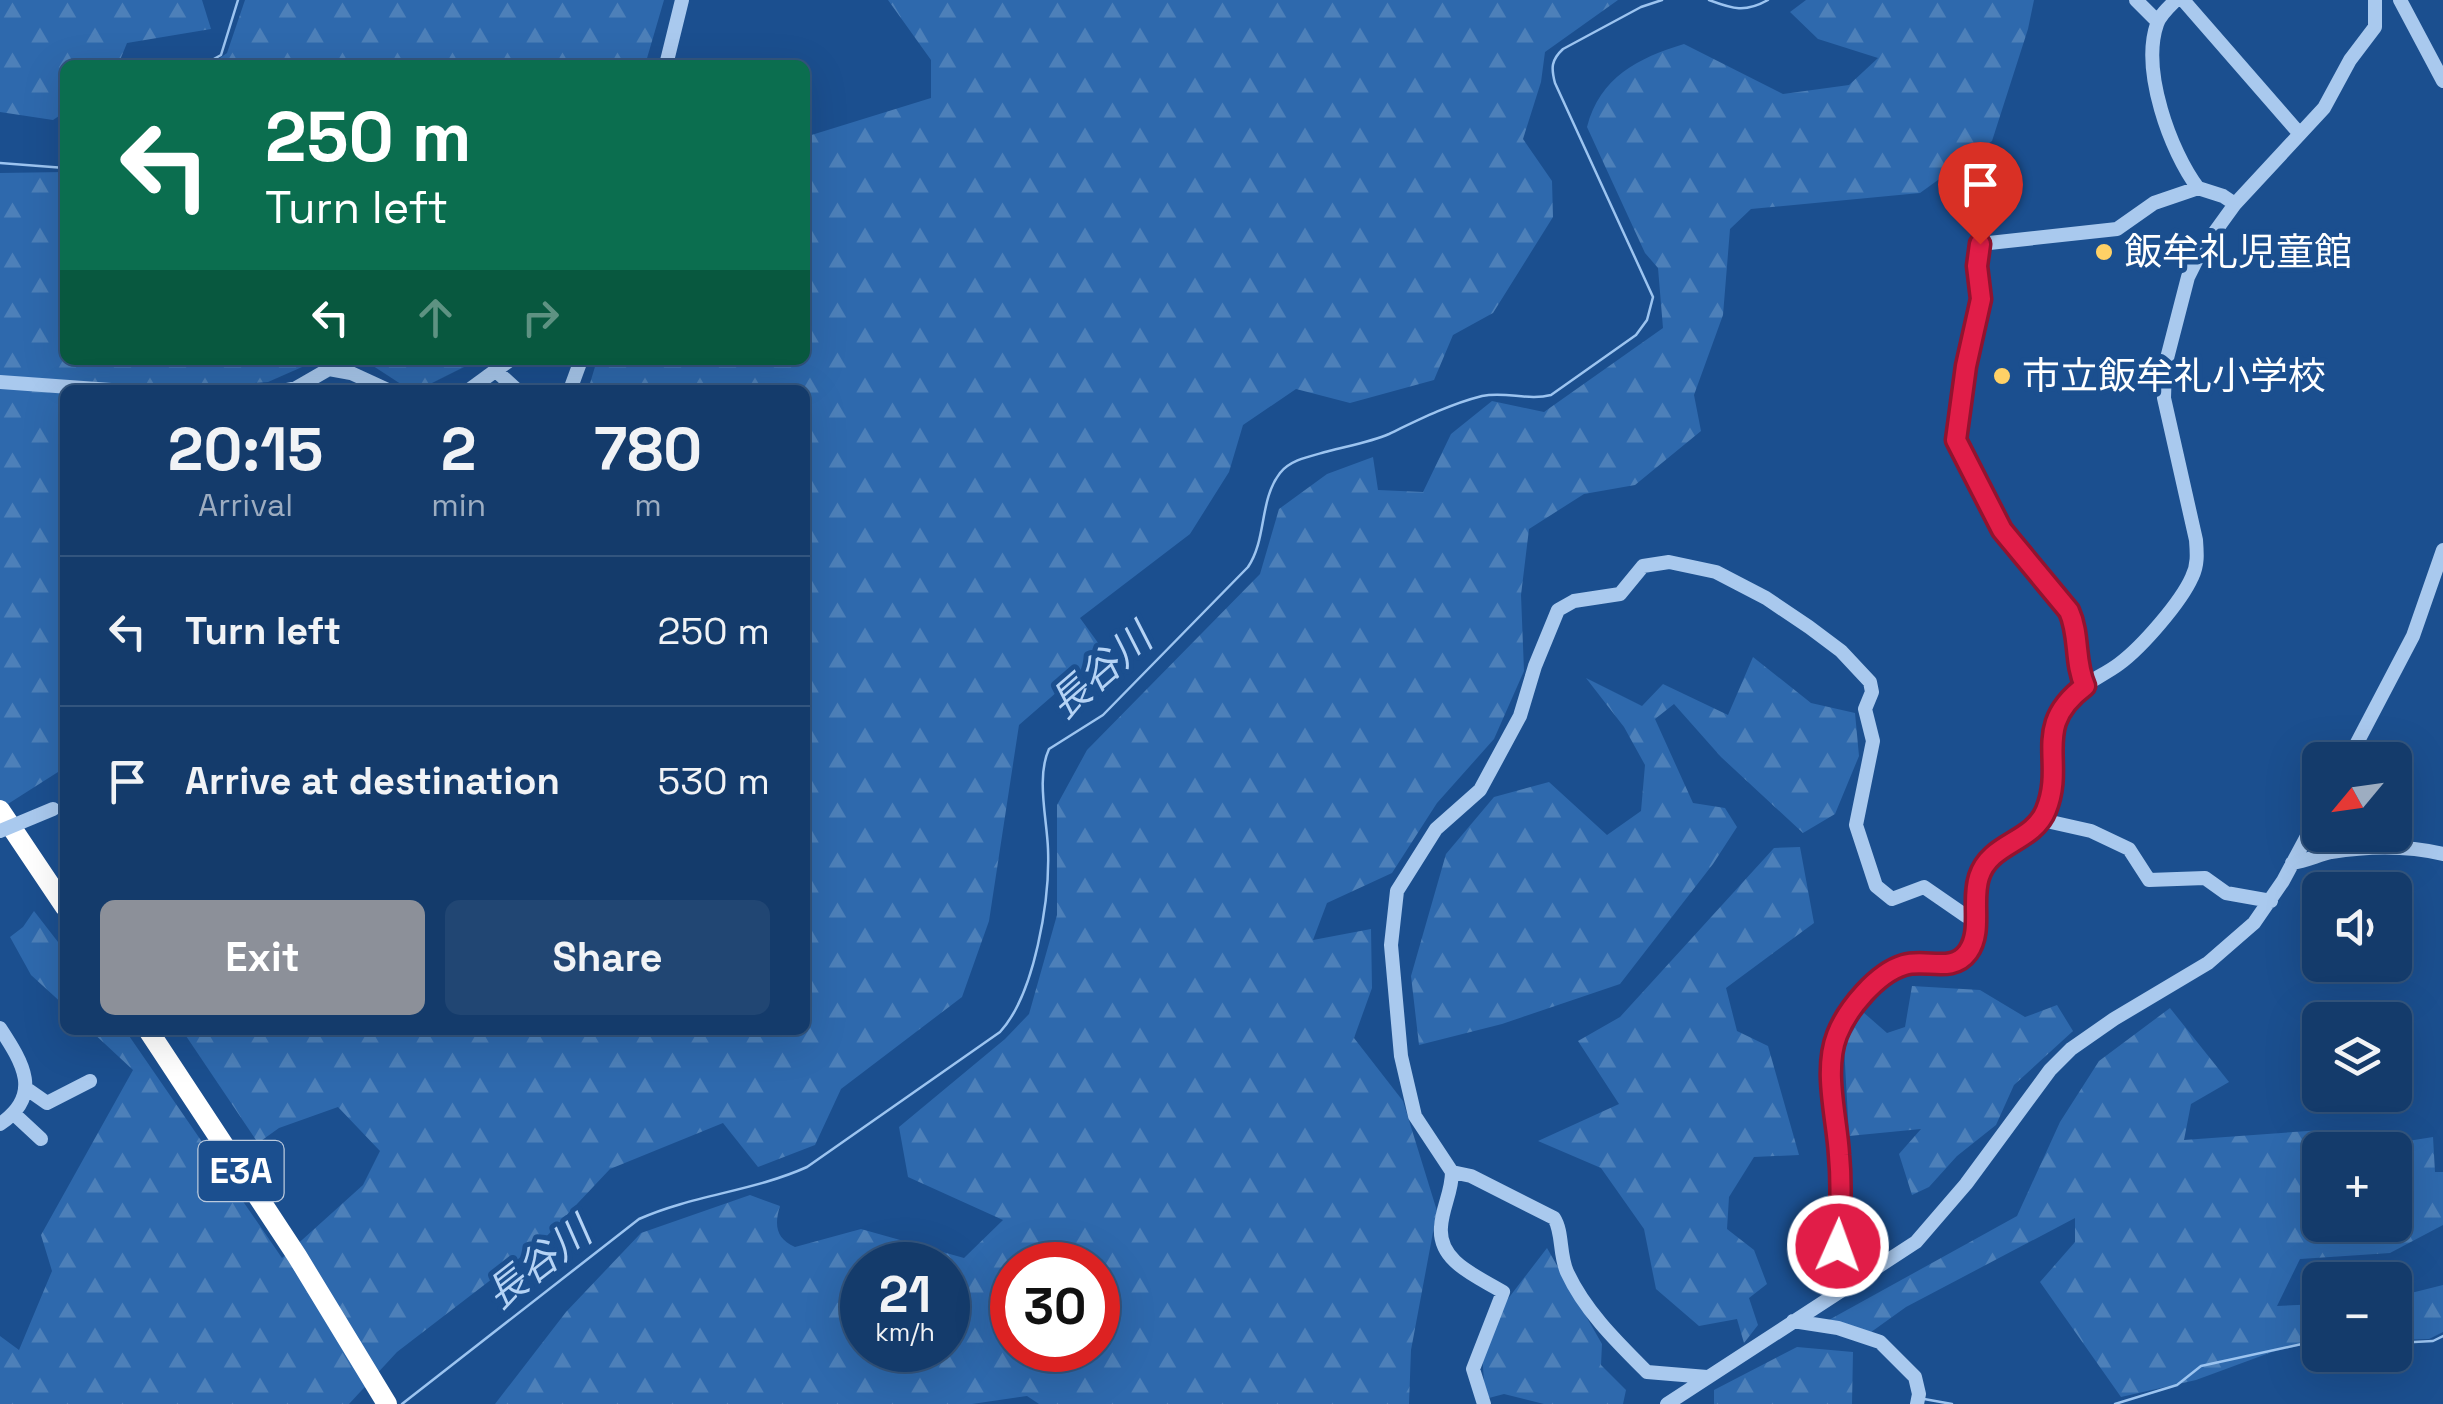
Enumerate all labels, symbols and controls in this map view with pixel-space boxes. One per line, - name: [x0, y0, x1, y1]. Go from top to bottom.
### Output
- text: 250 m: [265, 92, 472, 181]
- icon: left: [100, 100, 230, 230]
- pin: [1938, 142, 2023, 245]
- icon: arrive: [1953, 157, 2008, 212]
- text: Turn left: [265, 179, 448, 236]
- place label: 飯牟礼児童館: [2124, 228, 2352, 276]
- marker: 飯牟礼児童館: [2093, 241, 2115, 263]
- icon: left: [303, 290, 358, 345]
- icon: ahead: [408, 290, 463, 345]
- icon: right: [513, 290, 568, 345]
- place label: 市立飯牟礼小学校: [2022, 352, 2326, 400]
- marker: 市立飯牟礼小学校: [1991, 365, 2013, 387]
- text: 20:15: [168, 411, 323, 488]
- text: 2: [441, 411, 477, 488]
- text: 780: [594, 411, 702, 488]
- text: Arrival: [198, 485, 293, 525]
- text: min: [431, 485, 486, 525]
- text: m: [634, 485, 662, 525]
- icon: left: [100, 604, 155, 659]
- text: Turn left: [185, 607, 341, 655]
- text: 250 m: [658, 607, 770, 655]
- water label: 長谷川: [1038, 610, 1165, 730]
- north arrow: [2302, 742, 2412, 852]
- map controls: [2302, 742, 2412, 1372]
- icon: arrive: [100, 754, 155, 809]
- text: Arrive at destination: [185, 757, 560, 805]
- text: 530 m: [657, 757, 770, 805]
- button: sound: [2302, 872, 2412, 982]
- button: Exit: [100, 900, 425, 1015]
- button: Share: [445, 900, 770, 1015]
- button: layers: [2302, 1002, 2412, 1112]
- button: +: [2302, 1132, 2412, 1242]
- road number: E3A: [198, 1141, 284, 1201]
- position arrow: [1786, 1194, 1890, 1298]
- water label: 長谷川: [475, 1204, 604, 1320]
- speed limit sign: 30: [990, 1242, 1120, 1372]
- button: −: [2302, 1262, 2412, 1372]
- text: 21: [879, 1263, 931, 1327]
- text: km/h: [875, 1316, 935, 1348]

